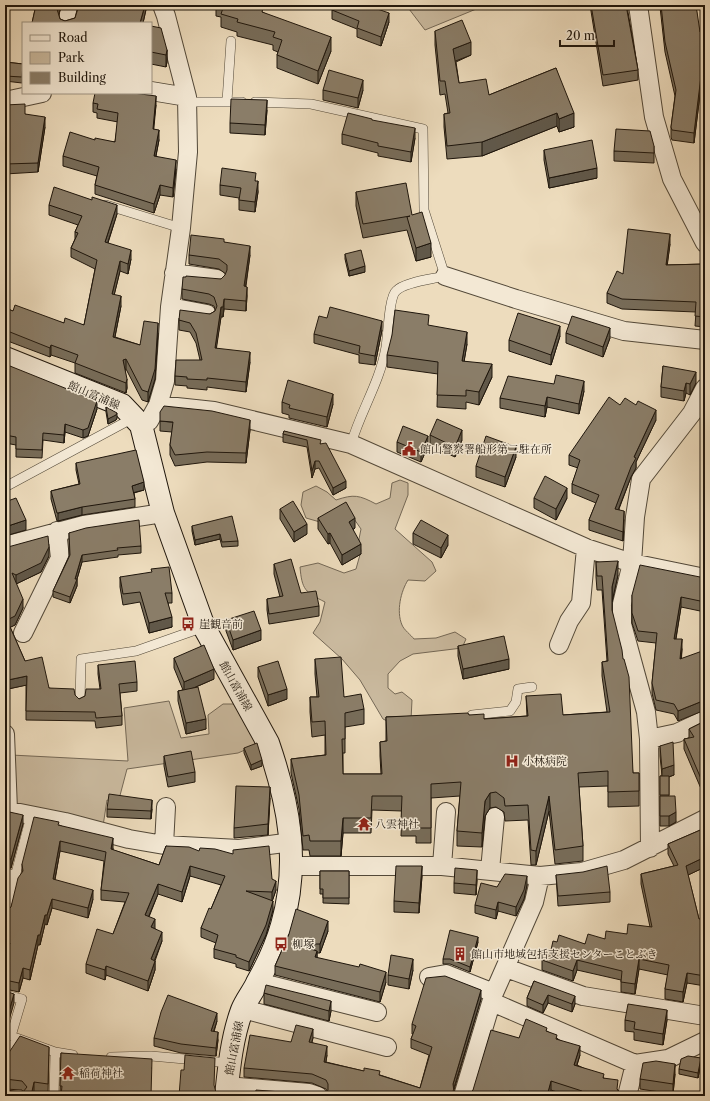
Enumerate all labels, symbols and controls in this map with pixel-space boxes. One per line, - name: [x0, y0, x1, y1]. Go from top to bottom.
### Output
- legend: [22, 22, 152, 94]
- scale bar: [560, 22, 614, 48]
- text: 20 m: [566, 28, 595, 43]
- text: Road: [58, 30, 88, 45]
- text: Park: [58, 50, 85, 65]
- text: Building: [58, 70, 106, 85]
- street label: 館山富浦線: [66, 378, 122, 412]
- public building icon: 館山警察署船形第二駐在所: [401, 441, 417, 457]
- place label: 館山警察署船形第二駐在所: [420, 442, 552, 456]
- bus stop icon: 崖観音前: [180, 616, 196, 632]
- place label: 崖観音前: [199, 617, 243, 631]
- street label: 館山富浦線: [217, 659, 255, 713]
- hospital icon: 小林病院: [504, 753, 520, 769]
- place label: 小林病院: [523, 754, 567, 768]
- temple icon: 八雲神社: [356, 816, 372, 832]
- place label: 八雲神社: [375, 817, 419, 831]
- bus stop icon: 柳塚: [273, 936, 289, 952]
- place label: 柳塚: [292, 937, 314, 951]
- building icon: 館山市地域包括支援センターことぶき: [452, 946, 468, 962]
- place label: 館山市地域包括支援センターことぶき: [471, 947, 658, 961]
- street label: 館山富浦線: [222, 1020, 246, 1076]
- temple icon: 稲荷神社: [60, 1065, 76, 1081]
- place label: 稲荷神社: [79, 1066, 123, 1080]

